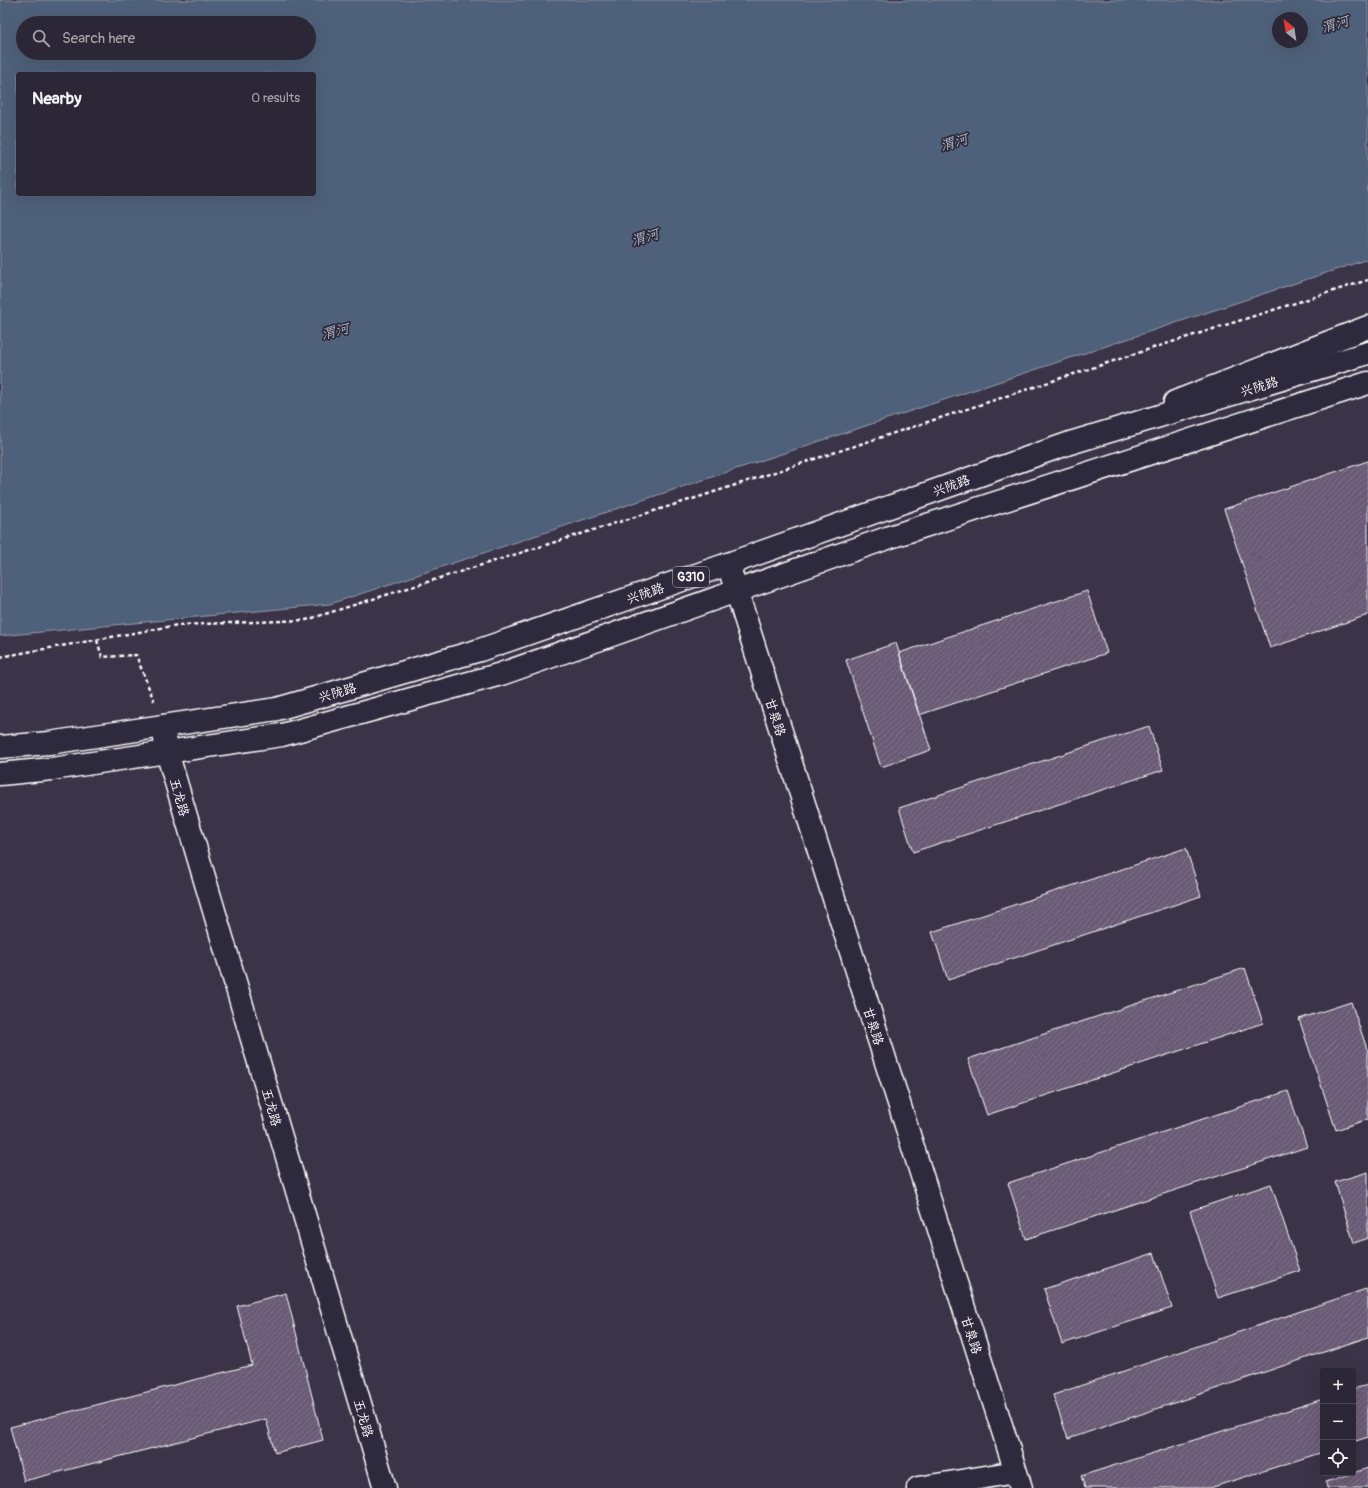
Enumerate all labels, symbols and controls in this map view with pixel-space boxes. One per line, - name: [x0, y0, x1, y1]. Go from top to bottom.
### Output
- north arrow: [1272, 12, 1308, 48]
- water label: 渭河: [1319, 12, 1353, 37]
- search box: [16, 16, 316, 60]
- icon: search: [30, 27, 52, 49]
- text: Search here: [62, 29, 135, 48]
- text: Nearby: [32, 88, 81, 109]
- text: 0 results: [251, 90, 300, 106]
- water label: 渭河: [938, 130, 972, 155]
- water label: 渭河: [629, 225, 663, 250]
- water label: 渭河: [319, 319, 353, 343]
- street label: 兴陇路: [1238, 374, 1280, 400]
- street label: 兴陇路: [930, 472, 972, 500]
- road number: G310: [673, 567, 709, 587]
- street label: 兴陇路: [624, 580, 666, 608]
- street label: 兴陇路: [316, 680, 358, 706]
- street label: 甘泉路: [761, 696, 789, 738]
- street label: 五龙路: [166, 776, 192, 818]
- street label: 甘泉路: [859, 1005, 887, 1047]
- street label: 五龙路: [258, 1086, 284, 1128]
- street label: 甘泉路: [957, 1314, 985, 1356]
- map controls: [1320, 1368, 1356, 1476]
- button: +: [1320, 1368, 1356, 1404]
- street label: 五龙路: [350, 1397, 376, 1439]
- button: −: [1320, 1404, 1356, 1440]
- button: locate: [1320, 1440, 1356, 1476]

